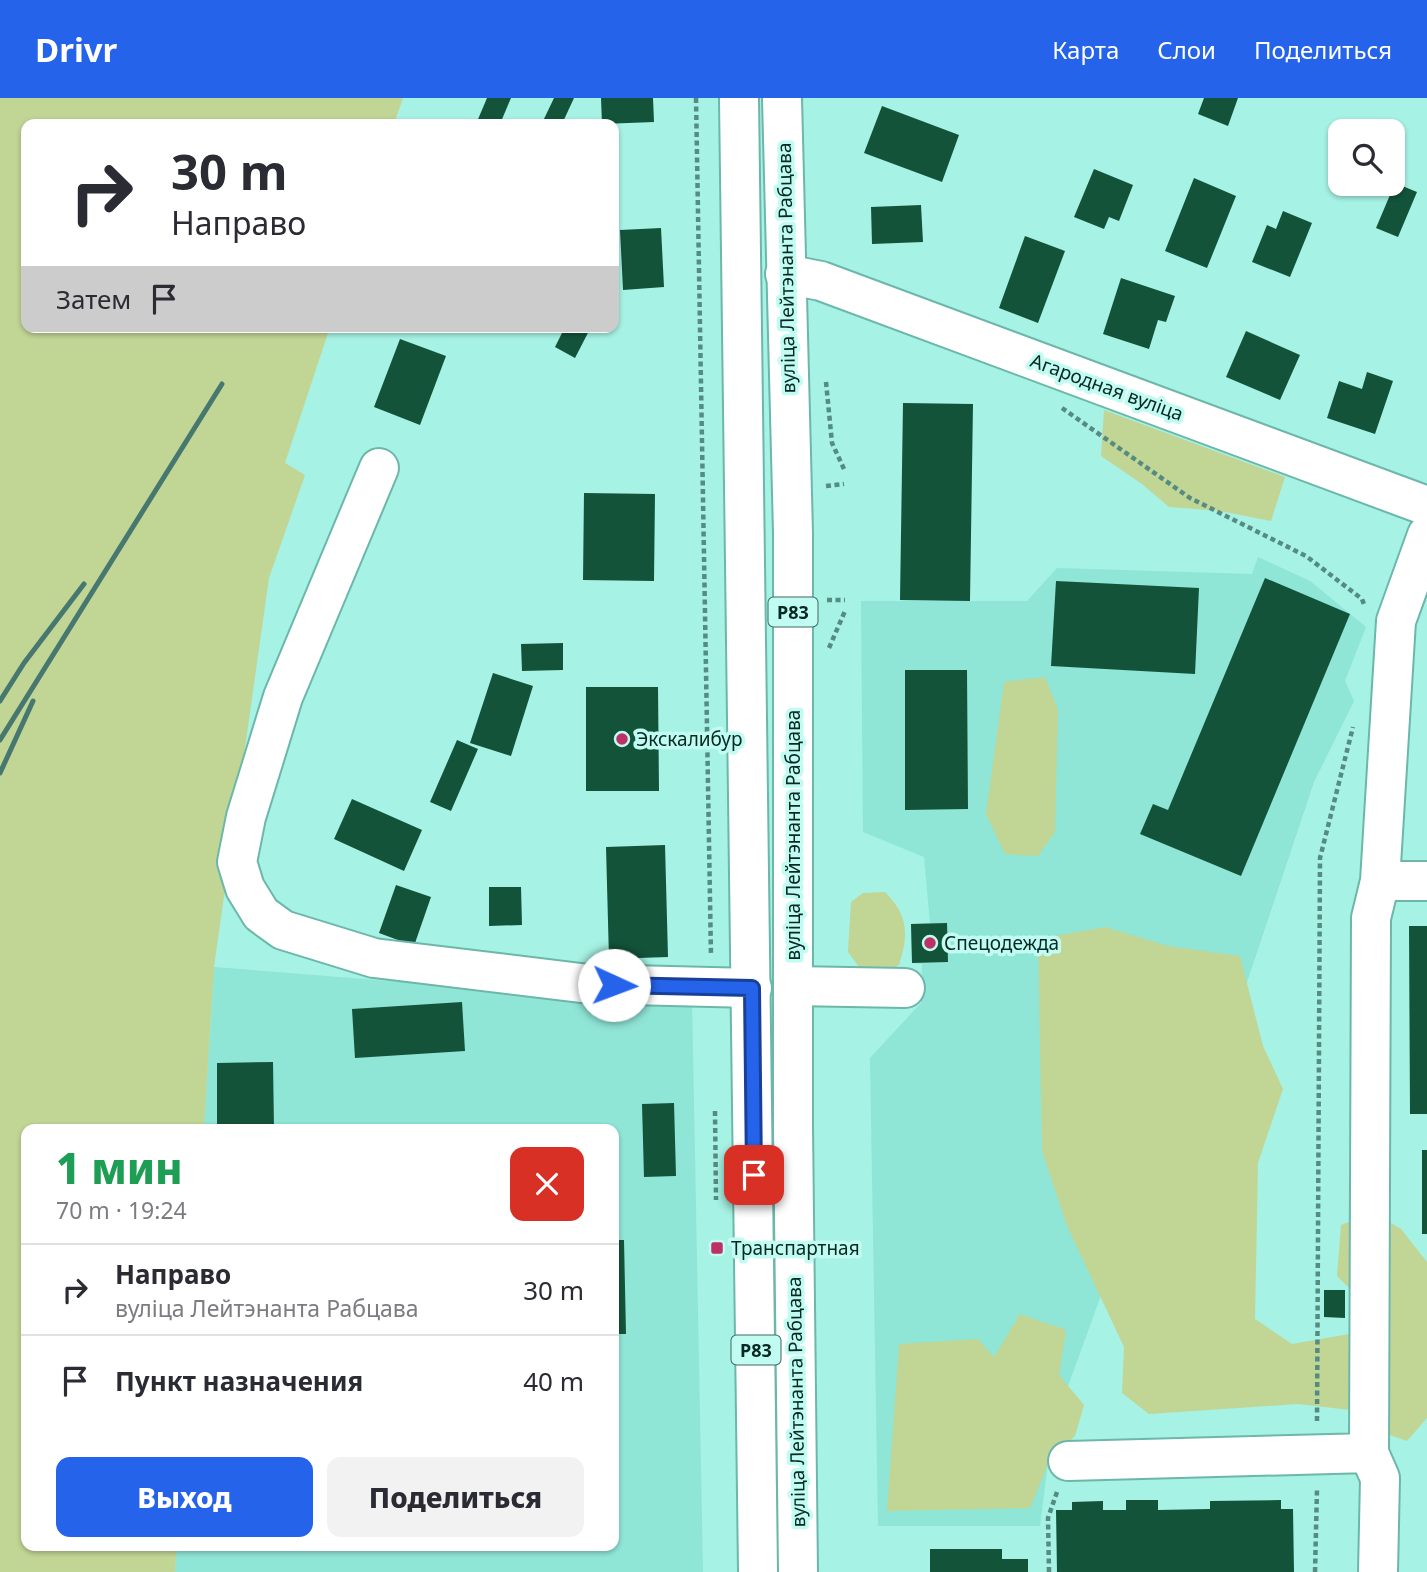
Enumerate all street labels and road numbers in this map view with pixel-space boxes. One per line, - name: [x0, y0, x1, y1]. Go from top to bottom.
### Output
- street label: вуліца Лейтэнанта Рабцава: [771, 142, 801, 394]
- street label: Агародная вуліца: [1027, 347, 1187, 427]
- road number: Р83: [768, 598, 818, 626]
- street label: вуліца Лейтэнанта Рабцава: [780, 710, 806, 960]
- street label: вуліца Лейтэнанта Рабцава: [781, 1276, 811, 1528]
- road number: Р83: [732, 1336, 780, 1364]

